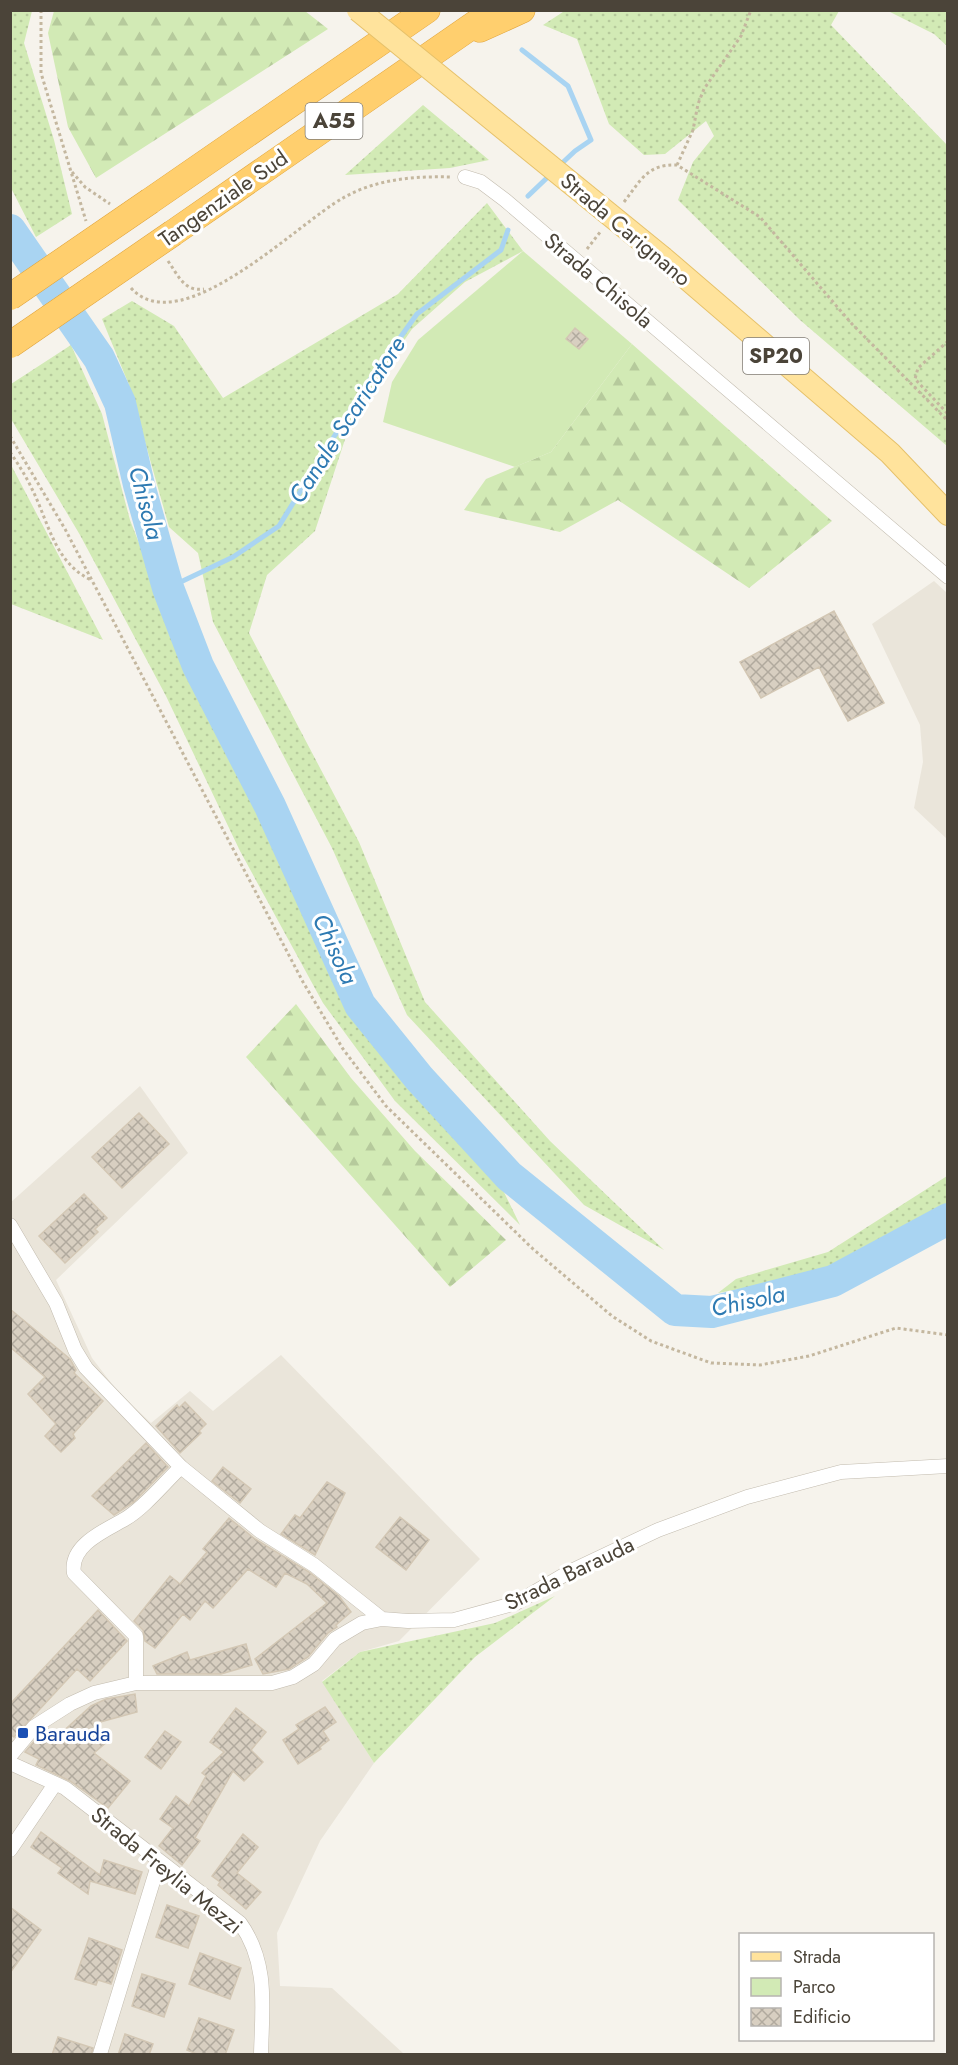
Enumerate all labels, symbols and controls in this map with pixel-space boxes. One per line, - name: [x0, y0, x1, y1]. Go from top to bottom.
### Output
- road number: A55: [306, 103, 362, 139]
- street label: Tangenziale Sud: [152, 142, 294, 254]
- street label: Strada Carignano: [554, 165, 698, 293]
- street label: Strada Chisola: [537, 225, 661, 335]
- water label: Canale Scaricatore: [279, 329, 414, 510]
- road number: SP20: [743, 338, 809, 374]
- water label: Chisola: [120, 462, 173, 544]
- water label: Chisola: [304, 907, 367, 990]
- water label: Chisola: [708, 1276, 788, 1325]
- street label: Strada Barauda: [499, 1528, 639, 1618]
- place label: Barauda: [35, 1717, 111, 1749]
- marker: Barauda: [16, 1726, 30, 1740]
- street label: Strada Freylia Mezzi: [84, 1799, 250, 1941]
- legend: [739, 1933, 934, 2041]
- text: Strada: [793, 1944, 841, 1970]
- text: Parco: [793, 1974, 835, 2000]
- text: Edificio: [793, 2004, 851, 2030]

